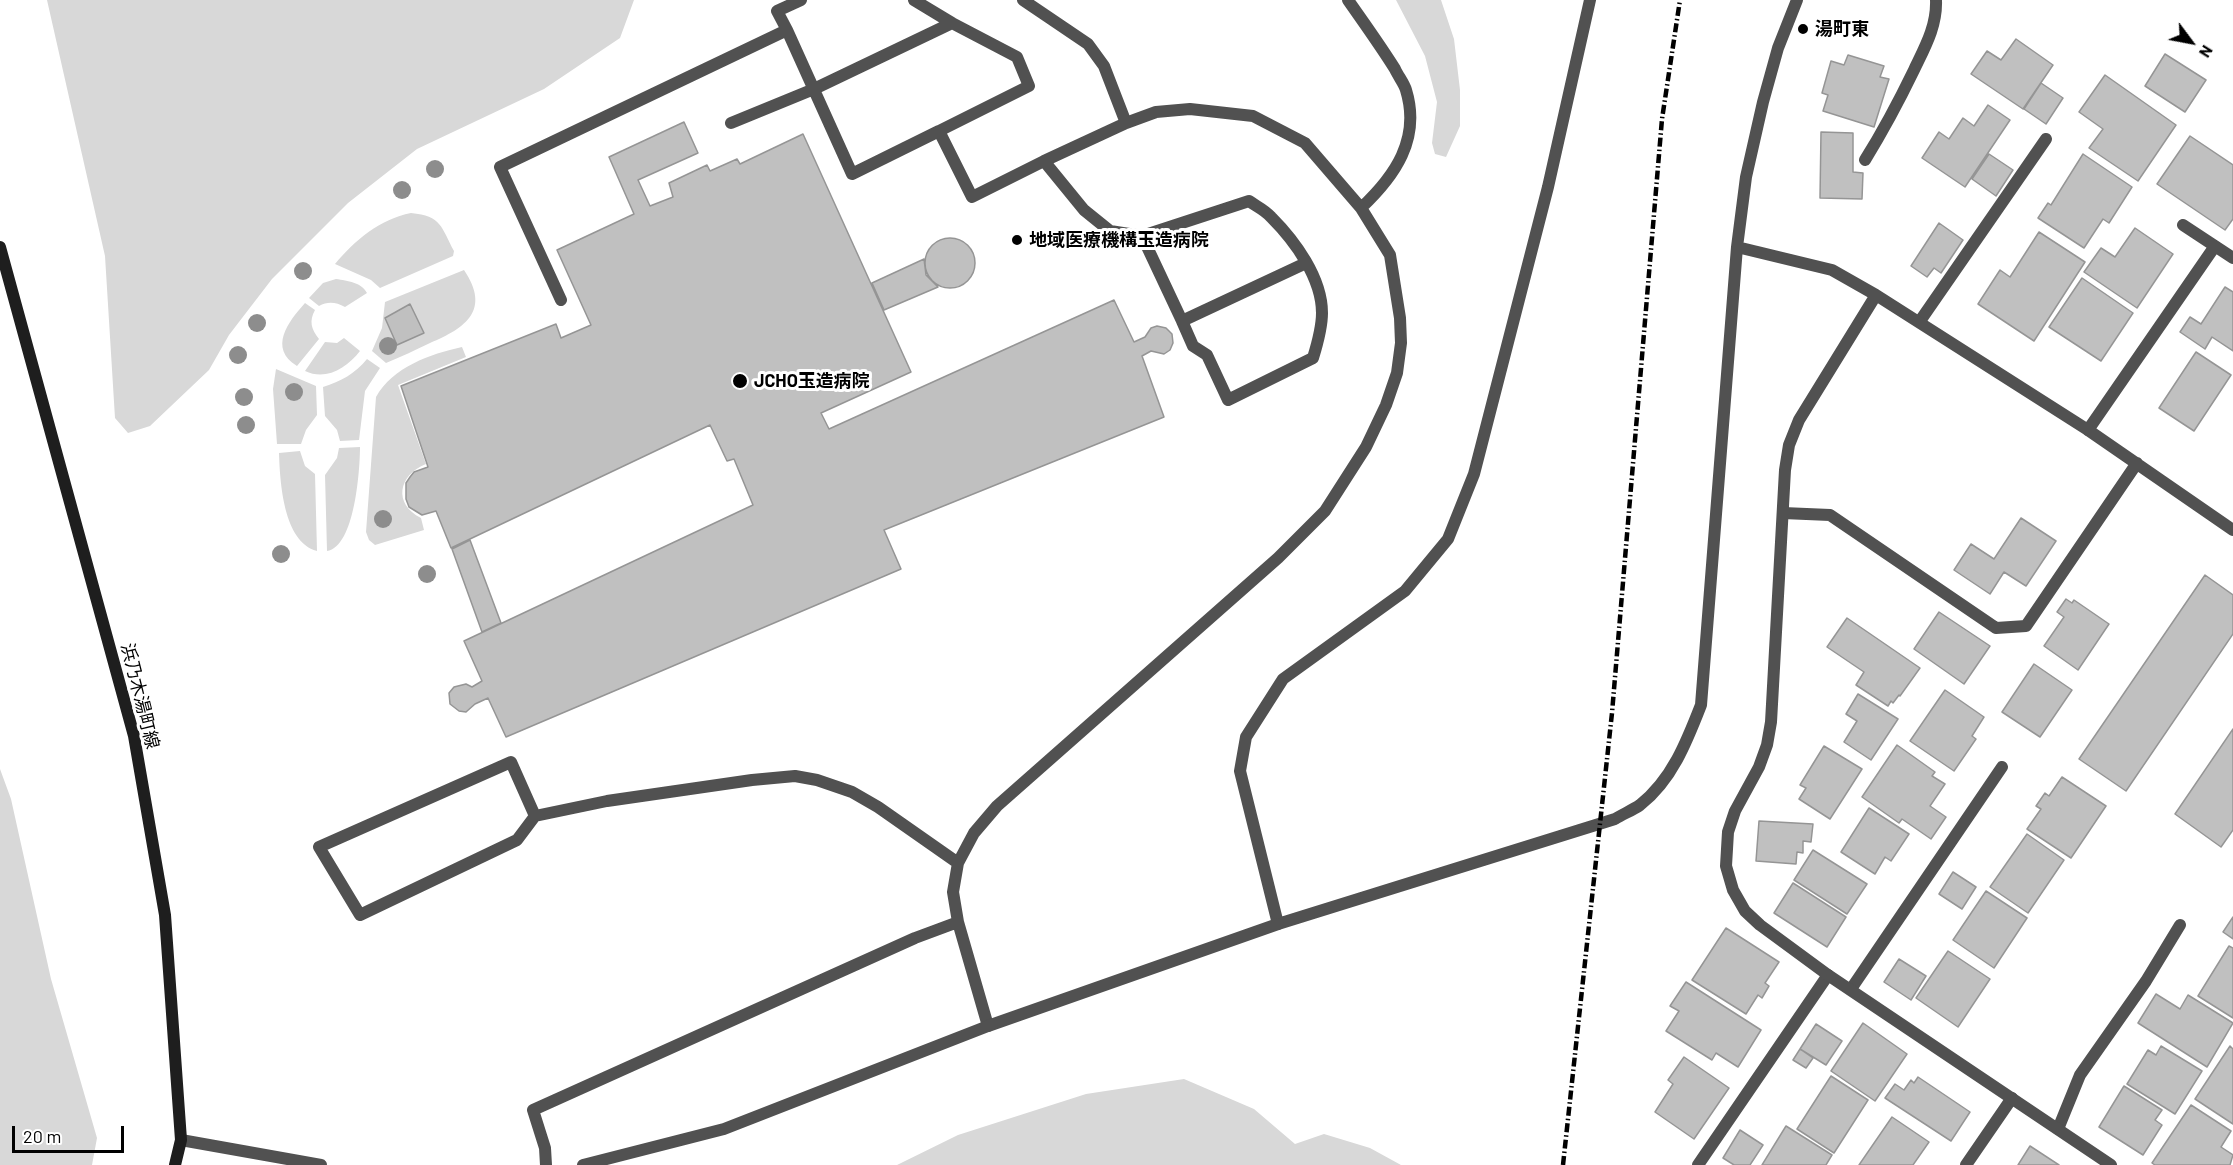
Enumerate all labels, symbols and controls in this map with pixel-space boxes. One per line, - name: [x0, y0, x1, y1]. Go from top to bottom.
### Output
- north arrow: [2161, 12, 2221, 72]
- place label: 湯町東: [1815, 18, 1869, 40]
- marker: 湯町東: [1796, 22, 1810, 36]
- text: N: [2196, 42, 2218, 61]
- place label: 地域医療機構玉造病院: [1029, 229, 1209, 251]
- marker: 地域医療機構玉造病院: [1010, 233, 1024, 247]
- place label: JCHO玉造病院: [754, 370, 870, 392]
- marker: JCHO玉造病院: [731, 372, 749, 390]
- street label: 浜乃木湯町線: [116, 641, 164, 751]
- scale bar: [15, 1114, 128, 1152]
- text: 20 m: [23, 1125, 61, 1147]

